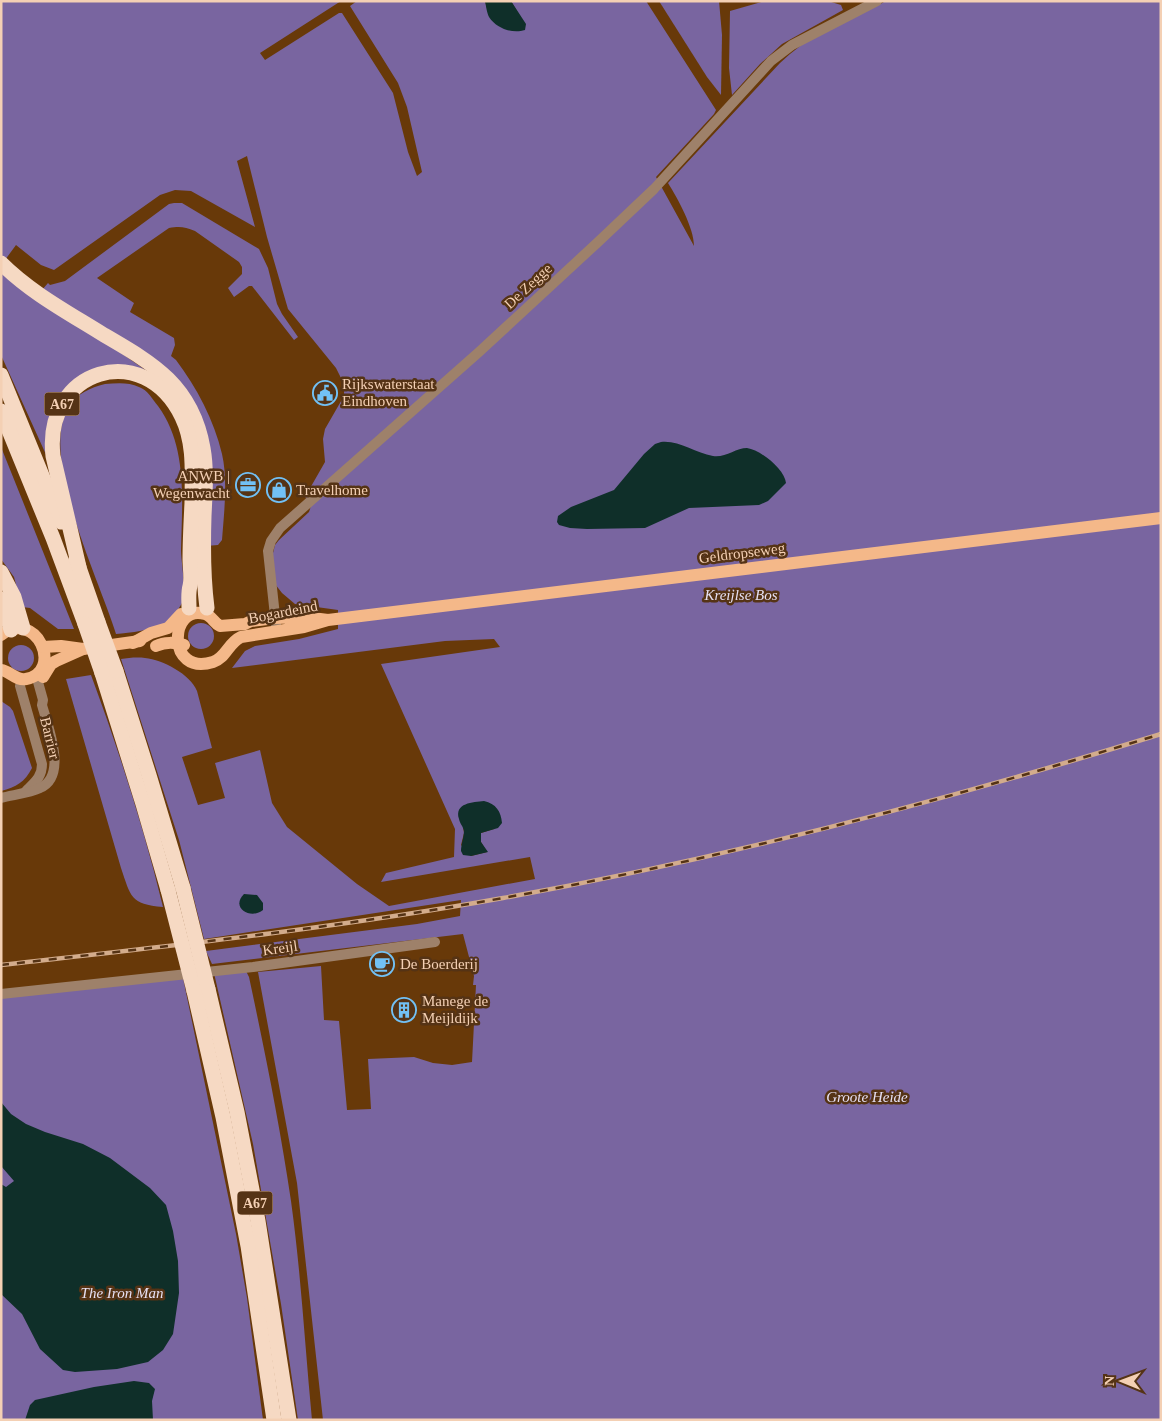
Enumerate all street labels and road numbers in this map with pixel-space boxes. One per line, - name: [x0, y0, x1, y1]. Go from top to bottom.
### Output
- street label: De Zegge: [501, 260, 555, 312]
- road number: A67: [44, 392, 80, 416]
- street label: Geldropseweg: [698, 540, 786, 566]
- street label: Bogardeind: [247, 597, 319, 627]
- street label: Barrier: [37, 715, 63, 761]
- street label: Kreijl: [262, 938, 298, 958]
- road number: A67: [238, 1192, 272, 1214]

